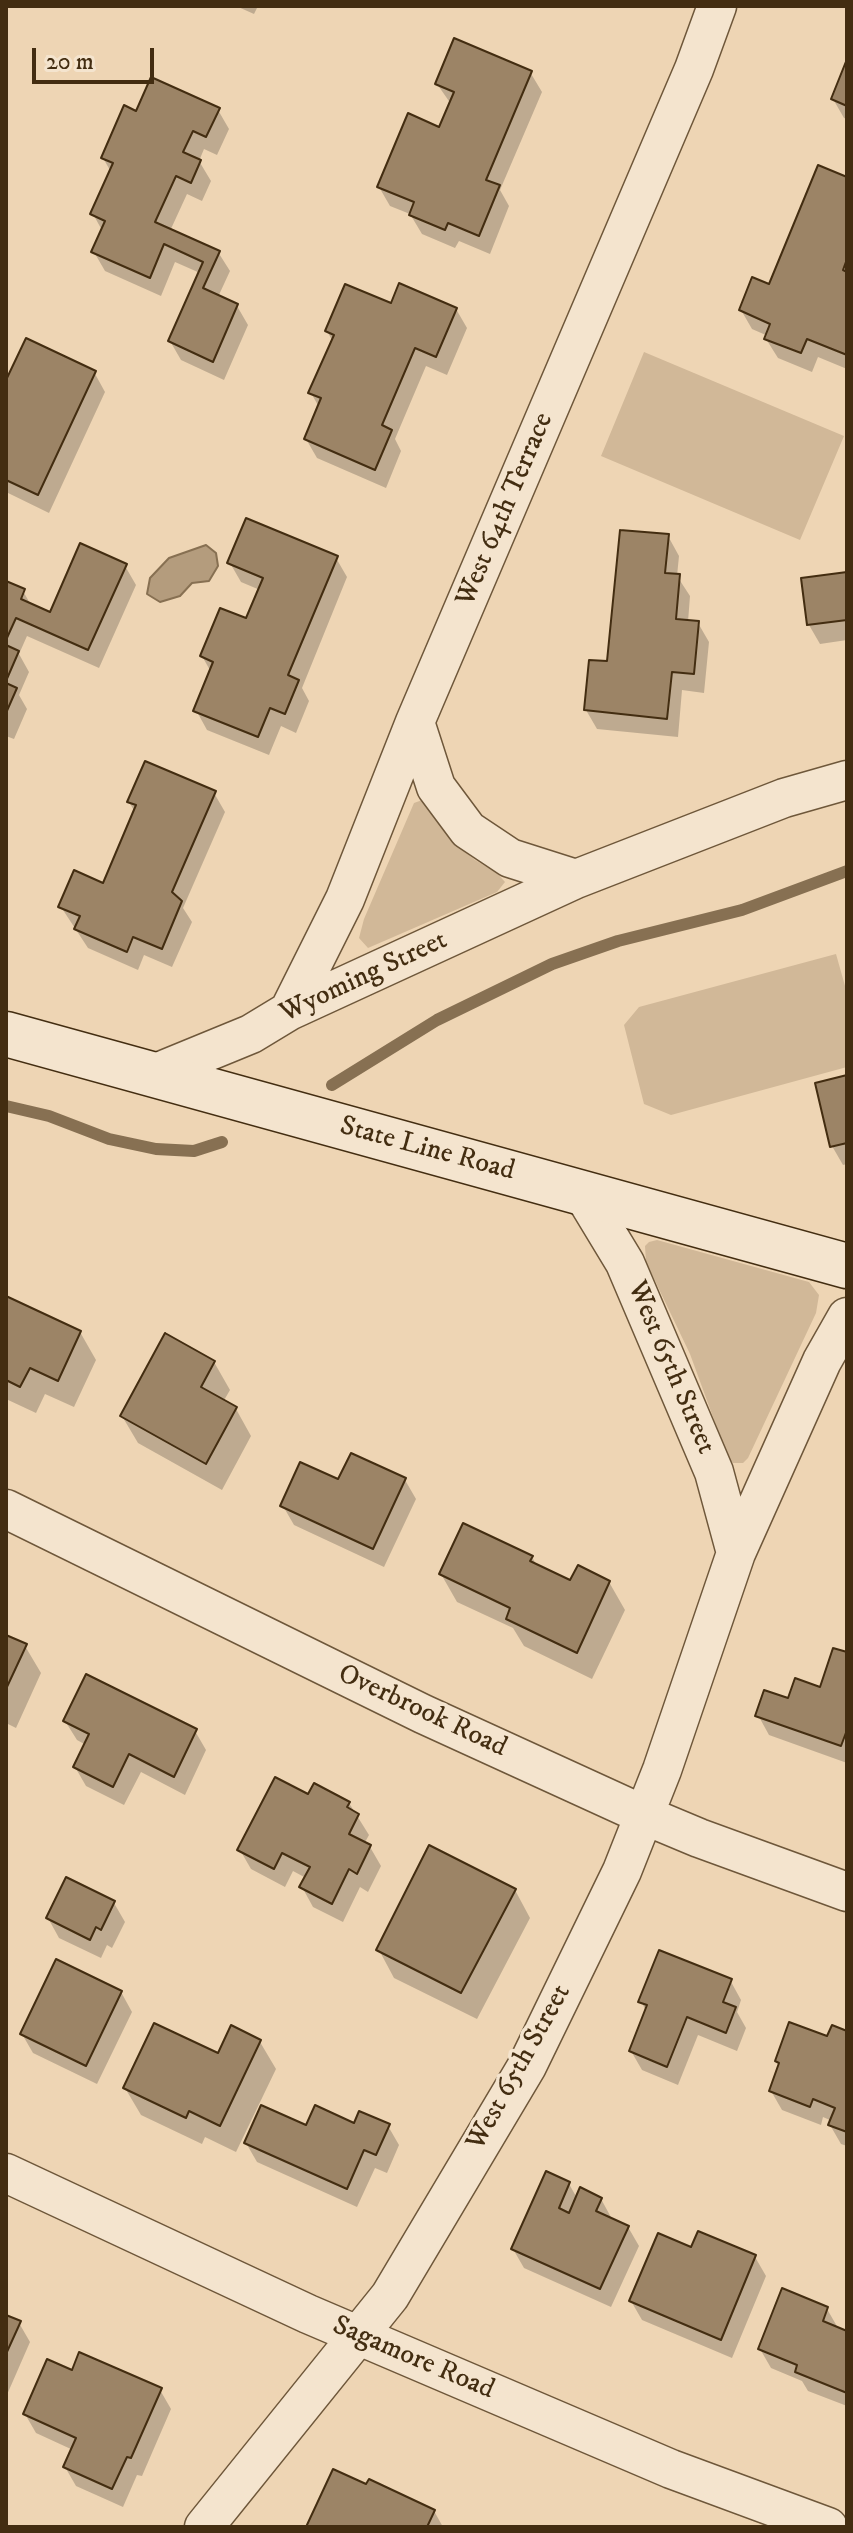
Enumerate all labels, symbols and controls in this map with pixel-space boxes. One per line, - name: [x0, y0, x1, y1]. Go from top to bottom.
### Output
- scale bar: [36, 32, 158, 82]
- text: 20 m: [46, 47, 94, 77]
- street label: West 64th Terrace: [450, 408, 562, 612]
- street label: Wyoming Street: [275, 925, 453, 1031]
- street label: State Line Road: [336, 1111, 518, 1189]
- street label: West 65th Street: [618, 1276, 722, 1460]
- street label: Overbrook Road: [332, 1658, 512, 1766]
- street label: West 65th Street: [461, 1979, 579, 2157]
- street label: Sagamore Road: [327, 2310, 499, 2408]

